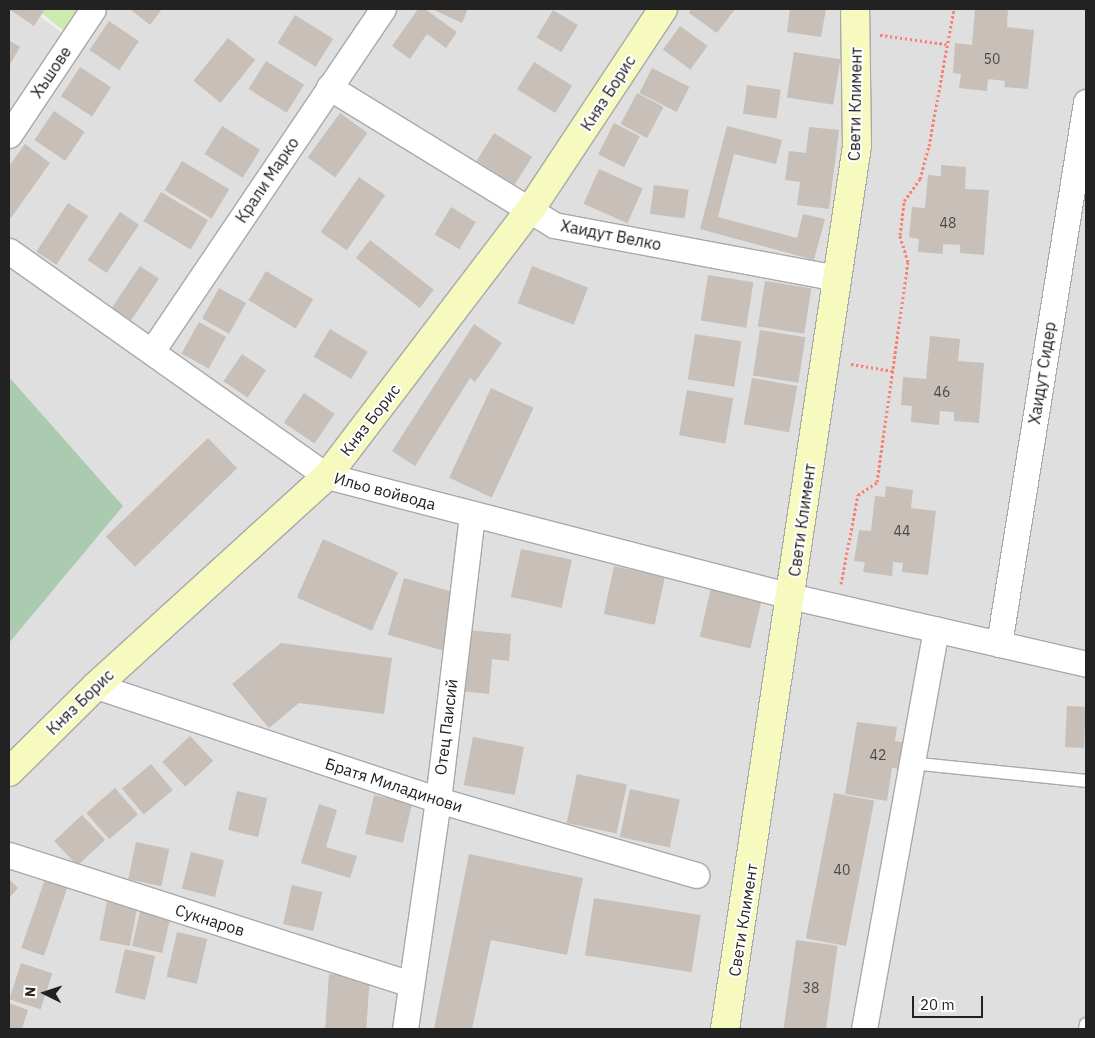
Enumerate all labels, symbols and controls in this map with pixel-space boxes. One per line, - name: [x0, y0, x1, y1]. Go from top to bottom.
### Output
- street label: Хъшове: [27, 43, 75, 101]
- street label: Свети Климент: [844, 47, 866, 161]
- house number: 50: [984, 51, 1000, 67]
- street label: Княз Борис: [577, 52, 639, 134]
- street label: Крали Марко: [231, 134, 303, 226]
- house number: 48: [940, 215, 956, 231]
- street label: Хаидут Велко: [559, 216, 663, 254]
- street label: Хаидут Сидер: [1024, 320, 1060, 426]
- street label: Княз Борис: [336, 380, 404, 460]
- house number: 46: [934, 384, 950, 400]
- street label: Свети Климент: [785, 462, 819, 578]
- street label: Ильо войвода: [332, 468, 438, 514]
- house number: 44: [894, 523, 910, 539]
- street label: Княз Борис: [42, 665, 118, 739]
- street label: Отец Паисий: [431, 678, 461, 776]
- house number: 42: [870, 747, 886, 763]
- street label: Братя Миладинови: [323, 754, 465, 816]
- street label: Свети Климент: [725, 862, 761, 978]
- house number: 40: [834, 862, 850, 878]
- street label: Сукнаров: [173, 900, 247, 940]
- north arrow: [20, 968, 70, 1018]
- house number: 38: [803, 980, 819, 996]
- text: N: [21, 986, 39, 998]
- scale bar: [915, 986, 986, 1018]
- text: 20 m: [920, 995, 955, 1014]

